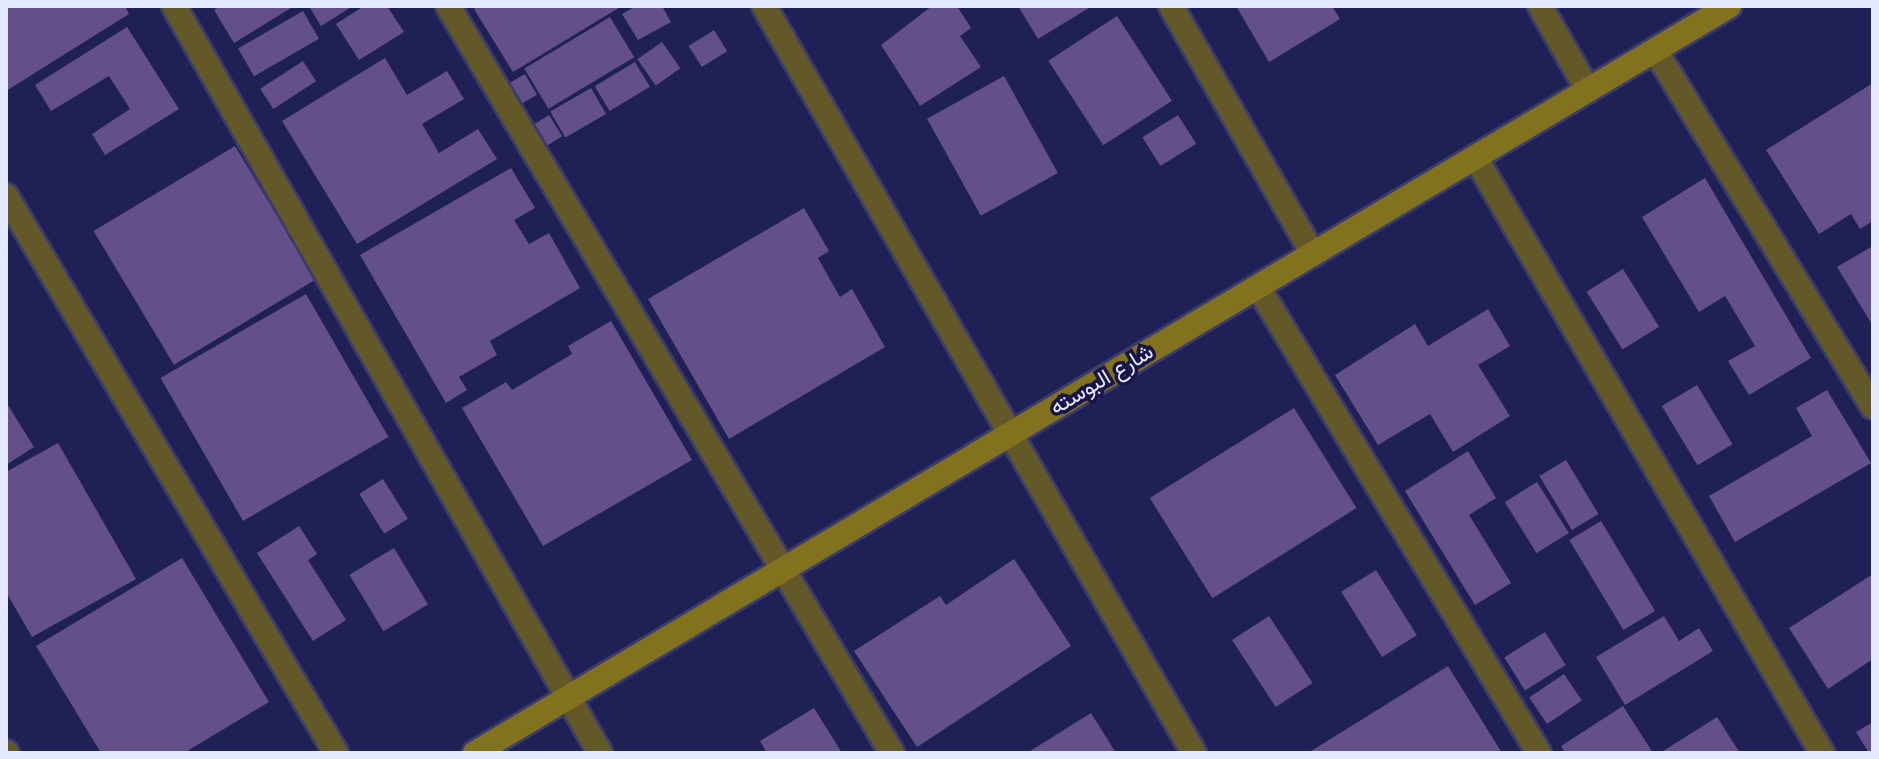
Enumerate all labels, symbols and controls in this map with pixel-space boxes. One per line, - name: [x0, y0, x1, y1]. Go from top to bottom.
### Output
- street label: شارع البوسته: [1046, 339, 1158, 421]

